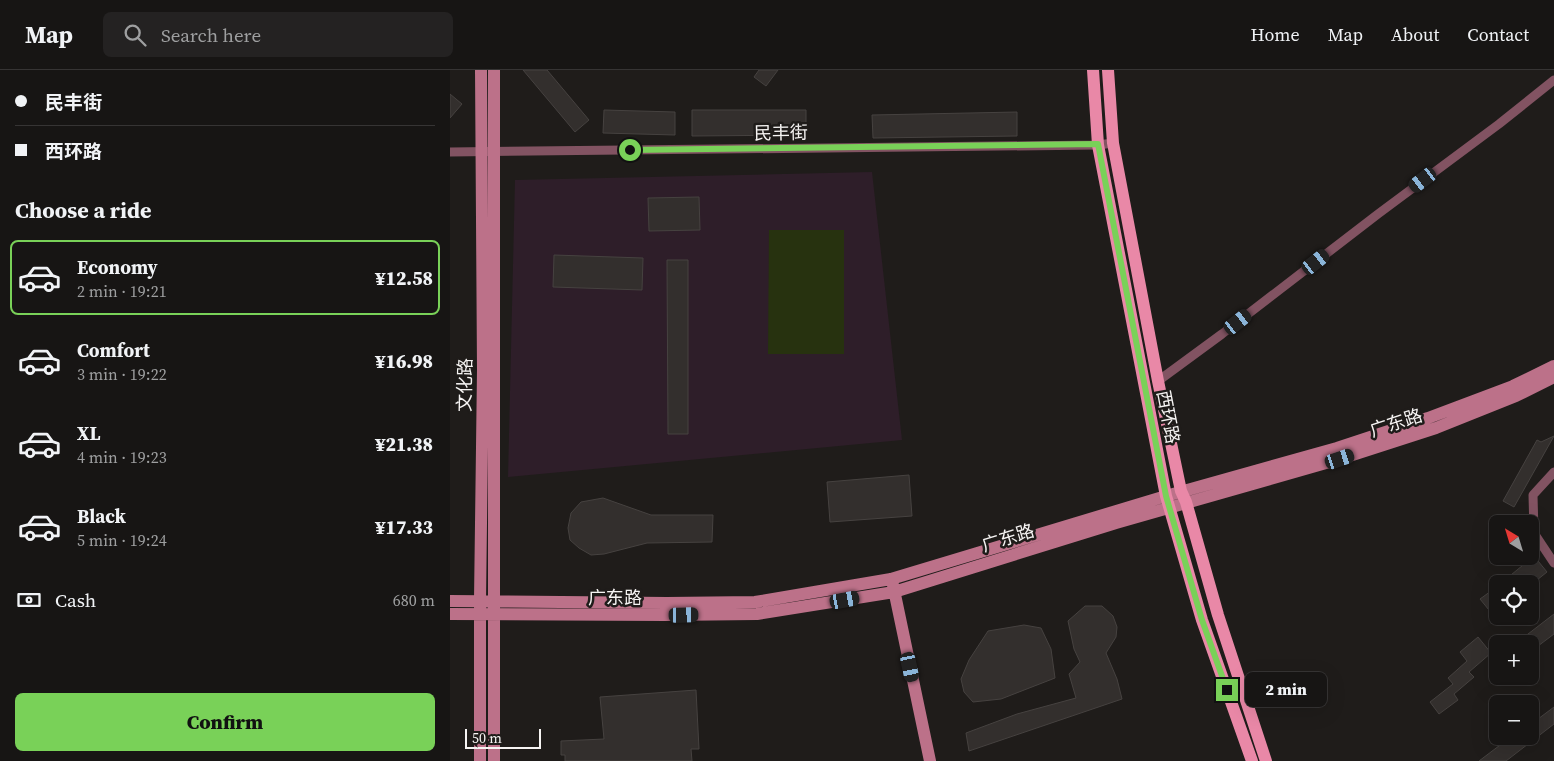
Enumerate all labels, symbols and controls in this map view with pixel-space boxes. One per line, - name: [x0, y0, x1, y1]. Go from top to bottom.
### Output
- search box: [103, 12, 453, 57]
- text: Map: [25, 18, 73, 51]
- icon: search: [121, 21, 149, 49]
- text: Search here: [161, 22, 261, 48]
- text: Home: [1251, 22, 1300, 47]
- text: Map: [1328, 22, 1363, 47]
- text: About: [1391, 22, 1439, 47]
- text: Contact: [1467, 22, 1529, 47]
- text: 民丰街: [45, 89, 102, 115]
- street label: 民丰街: [754, 120, 808, 145]
- text: 西环路: [45, 138, 102, 164]
- route start: [619, 139, 641, 161]
- car: [1406, 165, 1439, 195]
- text: Choose a ride: [15, 195, 152, 225]
- car: [1299, 247, 1332, 277]
- text: Economy: [77, 254, 158, 280]
- icon: car: [17, 255, 62, 300]
- text: ¥12.58: [375, 265, 433, 291]
- text: 2 min · 19:21: [77, 280, 167, 302]
- car: [1221, 307, 1254, 337]
- text: Comfort: [77, 337, 150, 363]
- icon: car: [17, 338, 62, 383]
- text: ¥16.98: [375, 348, 433, 374]
- street label: 文化路: [452, 358, 477, 412]
- text: 3 min · 19:22: [77, 363, 167, 385]
- street label: 西环路: [1151, 388, 1186, 446]
- street label: 广东路: [1366, 402, 1425, 443]
- text: XL: [77, 420, 100, 446]
- icon: car: [17, 421, 62, 466]
- text: ¥21.38: [375, 431, 433, 457]
- text: 4 min · 19:23: [77, 446, 167, 468]
- car: [1323, 447, 1356, 471]
- text: Black: [77, 503, 126, 529]
- icon: car: [17, 504, 62, 549]
- text: ¥17.33: [375, 514, 433, 540]
- north arrow: [1489, 515, 1539, 565]
- map controls: [1489, 515, 1539, 745]
- street label: 广东路: [978, 518, 1037, 557]
- text: 5 min · 19:24: [77, 529, 167, 551]
- button: locate: [1489, 575, 1539, 625]
- street label: 广东路: [588, 585, 642, 610]
- icon: cash: [15, 586, 43, 614]
- text: Cash: [55, 587, 96, 613]
- text: 680 m: [393, 589, 435, 611]
- car: [828, 590, 861, 610]
- car: [668, 607, 699, 623]
- button: +: [1489, 635, 1539, 685]
- car: [899, 651, 920, 683]
- callout: 2 min: [1244, 672, 1327, 708]
- text: 2 min: [1265, 678, 1307, 700]
- route end: [1216, 679, 1238, 701]
- button: Confirm: [15, 693, 435, 751]
- button: −: [1489, 695, 1539, 745]
- scale bar: [465, 726, 541, 749]
- text: 50 m: [472, 728, 502, 748]

